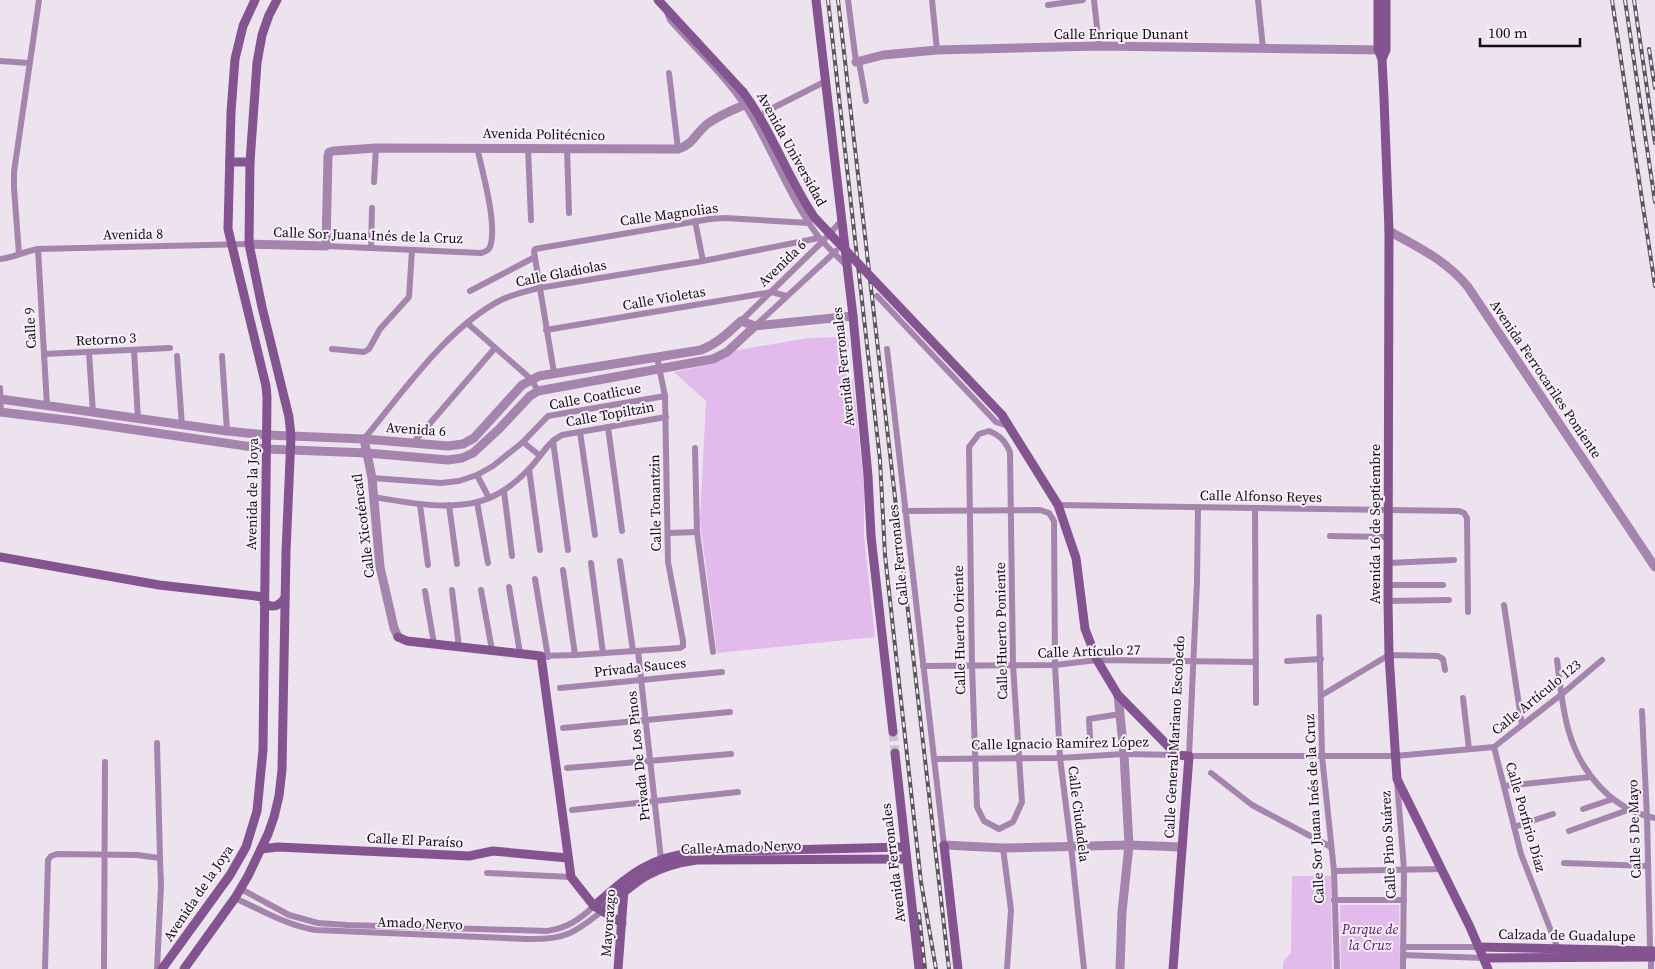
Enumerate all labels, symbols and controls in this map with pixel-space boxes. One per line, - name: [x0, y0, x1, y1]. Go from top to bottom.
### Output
- scale bar: [1480, 15, 1580, 47]
- text: 100 m: [1488, 22, 1528, 43]
- street label: Calle Enrique Dunant: [1054, 24, 1189, 44]
- street label: Avenida Universidad: [752, 88, 832, 210]
- street label: Avenida Politécnico: [482, 123, 606, 145]
- street label: Calle Magnolias: [619, 197, 719, 231]
- street label: Calle Sor Juana Inés de la Cruz: [273, 222, 464, 248]
- street label: Avenida 8: [103, 223, 163, 245]
- street label: Avenida 6: [753, 235, 811, 291]
- street label: Calle Gladiolas: [514, 254, 608, 292]
- street label: Calle Violetas: [621, 281, 707, 315]
- street label: Avenida Ferrocariles Poniente: [1485, 296, 1607, 462]
- street label: Avenida Ferronales: [827, 306, 859, 428]
- street label: Calle 9: [19, 307, 41, 349]
- street label: Retorno 3: [75, 327, 137, 351]
- street label: Calle Coatlicue: [547, 377, 643, 415]
- street label: Calle Topiltzin: [564, 396, 656, 432]
- street label: Avenida 6: [385, 417, 447, 441]
- street label: Avenida de la Joya: [241, 437, 263, 550]
- street label: Avenida 16 de Septiembre: [1365, 444, 1385, 604]
- street label: Calle Tonantzin: [644, 454, 666, 552]
- street label: Calle Xicoténcatl: [347, 473, 379, 579]
- street label: Calle Alfonso Reyes: [1200, 485, 1322, 507]
- street label: Calle Ferronales: [883, 503, 913, 607]
- street label: Calle Huerto Poniente: [990, 562, 1012, 700]
- street label: Calle Huerto Oriente: [948, 565, 970, 695]
- street label: Calle General Mariano Escobedo: [1159, 635, 1189, 839]
- street label: Calle Artículo 27: [1037, 639, 1141, 663]
- street label: Privada Sauces: [593, 652, 687, 682]
- street label: Calle Artículo 123: [1487, 655, 1585, 739]
- street label: Privada De Los Pinos: [621, 690, 655, 822]
- street label: Calle Sor Juana Inés de la Cruz: [1299, 713, 1329, 904]
- street label: Calle Ignacio Ramírez López: [971, 731, 1150, 755]
- street label: Calle Porfirio Díaz: [1501, 760, 1551, 875]
- street label: Calle Ciudadela: [1063, 765, 1095, 864]
- street label: Calle 5 De Mayo: [1622, 779, 1646, 879]
- street label: Calle Pino Suárez: [1375, 790, 1401, 900]
- street label: Avenida Ferronales: [876, 802, 910, 924]
- street label: Calle El Paraíso: [366, 827, 464, 853]
- street label: Calle Amado Nervo: [680, 835, 802, 859]
- street label: Avenida de la Joya: [158, 840, 238, 945]
- street label: Mayorazgo: [596, 888, 620, 958]
- street label: Amado Nervo: [377, 912, 463, 935]
- park label: Parque de la Cruz: [1341, 919, 1399, 955]
- street label: Calzada de Guadalupe: [1498, 924, 1636, 946]

